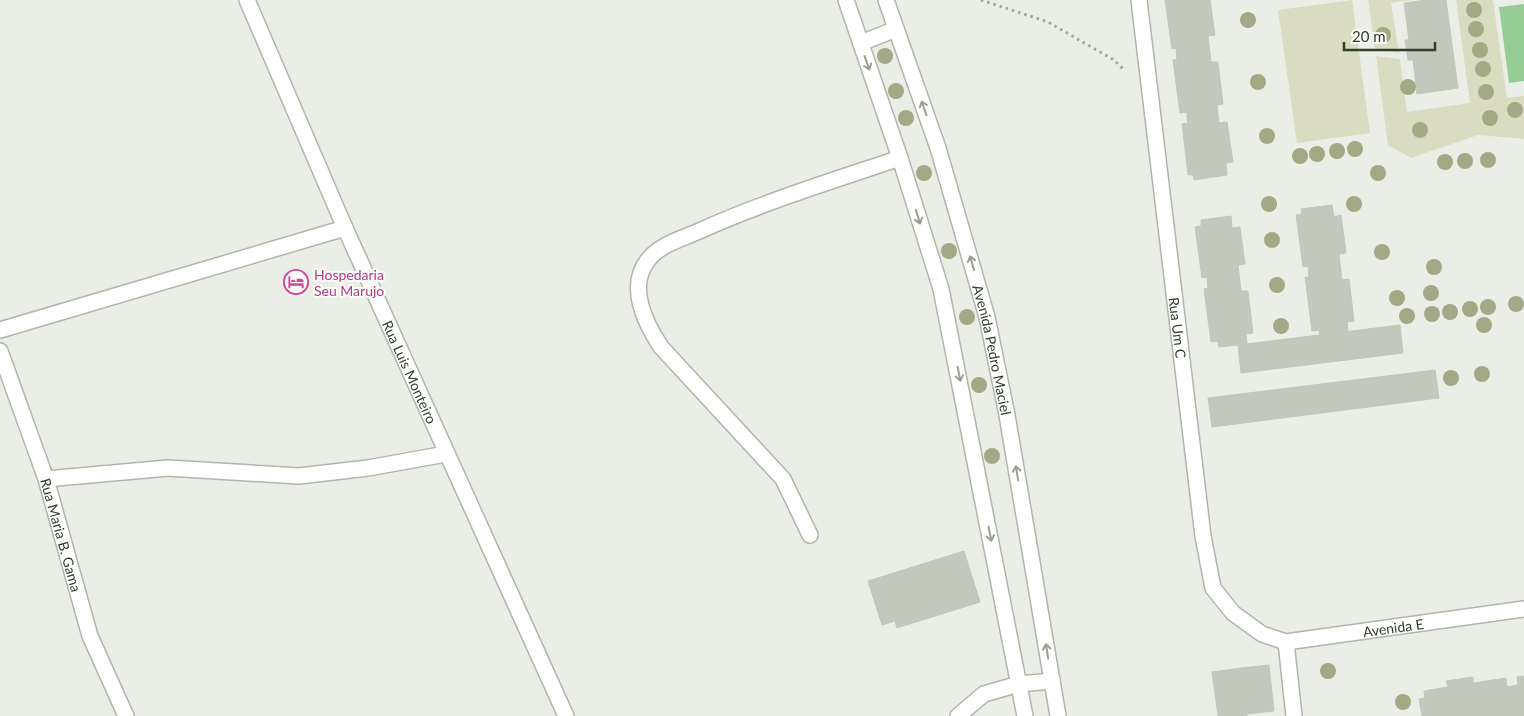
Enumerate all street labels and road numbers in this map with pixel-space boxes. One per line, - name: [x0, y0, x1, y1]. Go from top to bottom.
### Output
- street label: Avenida Pedro Maciel: [970, 283, 1015, 416]
- street label: Rua Um C: [1166, 296, 1190, 360]
- street label: Rua Luis Monteiro: [379, 317, 441, 426]
- street label: Rua Maria B. Gama: [38, 476, 86, 594]
- street label: Avenida E: [1362, 615, 1424, 640]

